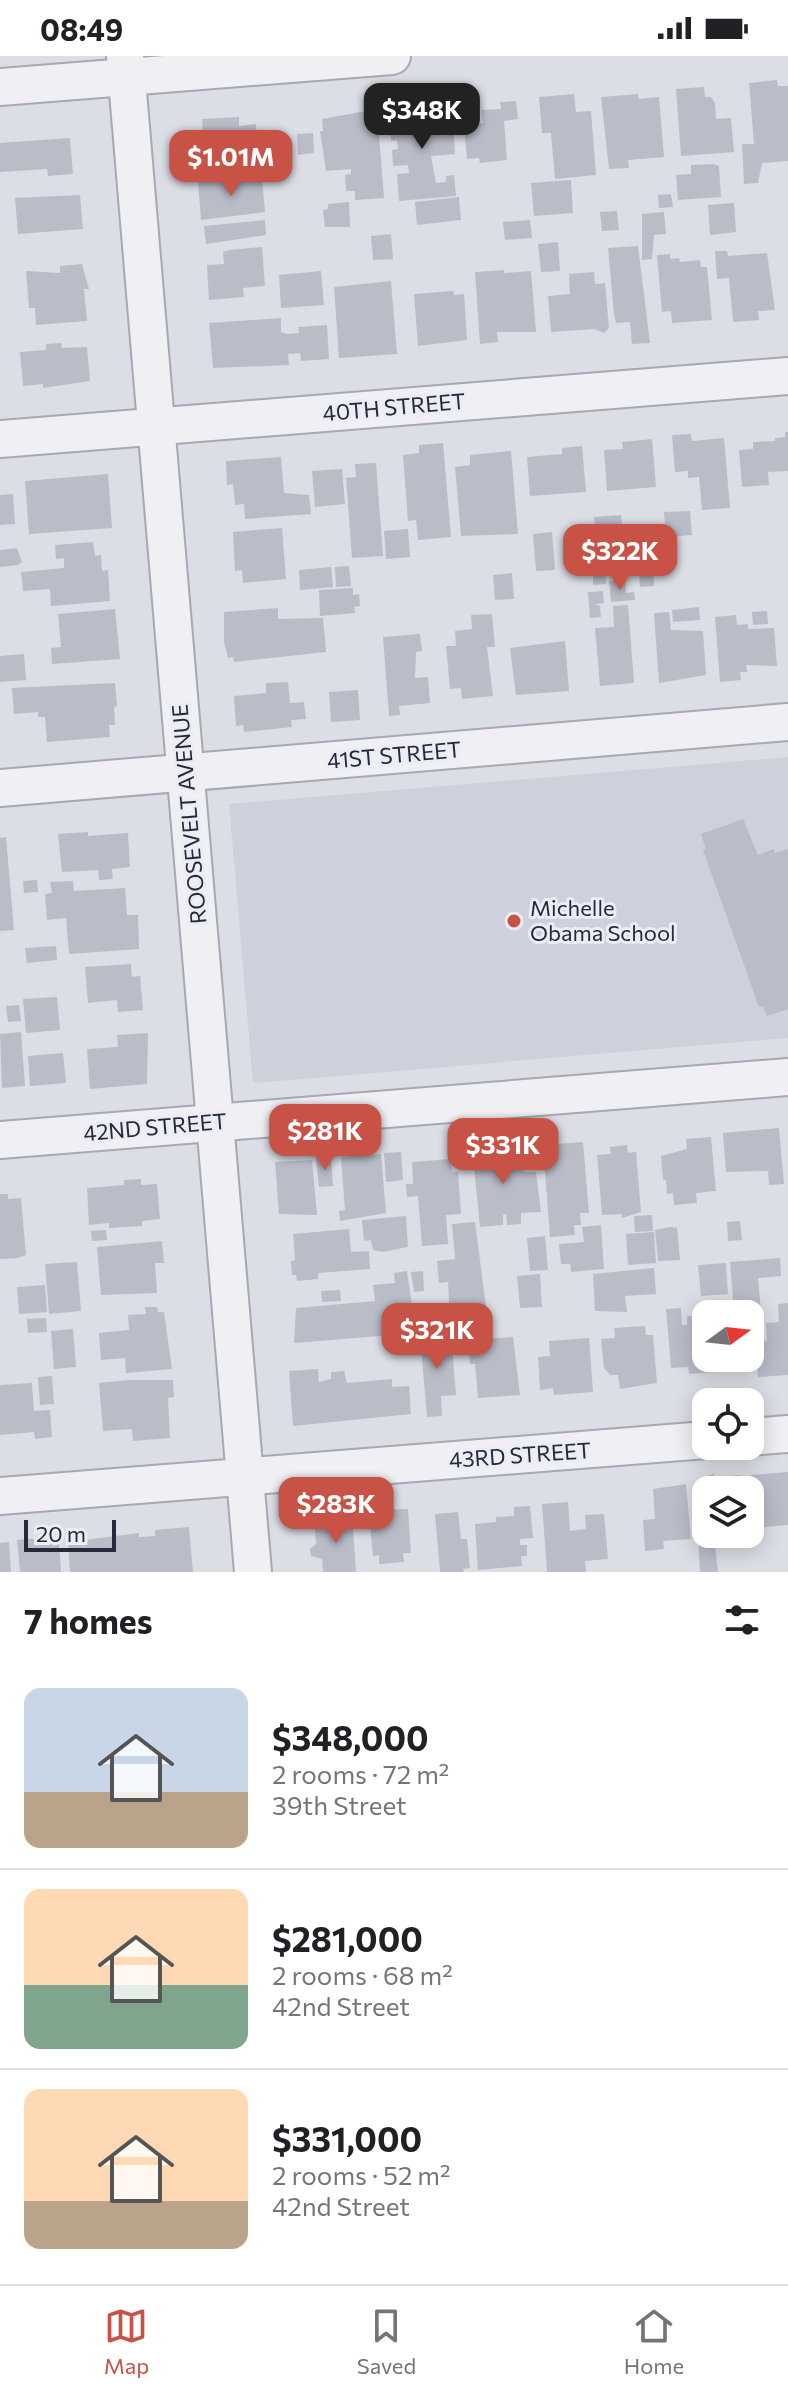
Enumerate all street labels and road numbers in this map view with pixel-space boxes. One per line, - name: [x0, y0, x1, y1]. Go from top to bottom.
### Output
- street label: 40TH STREET: [321, 387, 467, 426]
- street label: ROOSEVELT AVENUE: [165, 703, 212, 925]
- street label: 41ST STREET: [326, 735, 462, 774]
- street label: 42ND STREET: [82, 1107, 228, 1146]
- street label: 43RD STREET: [448, 1436, 592, 1473]

